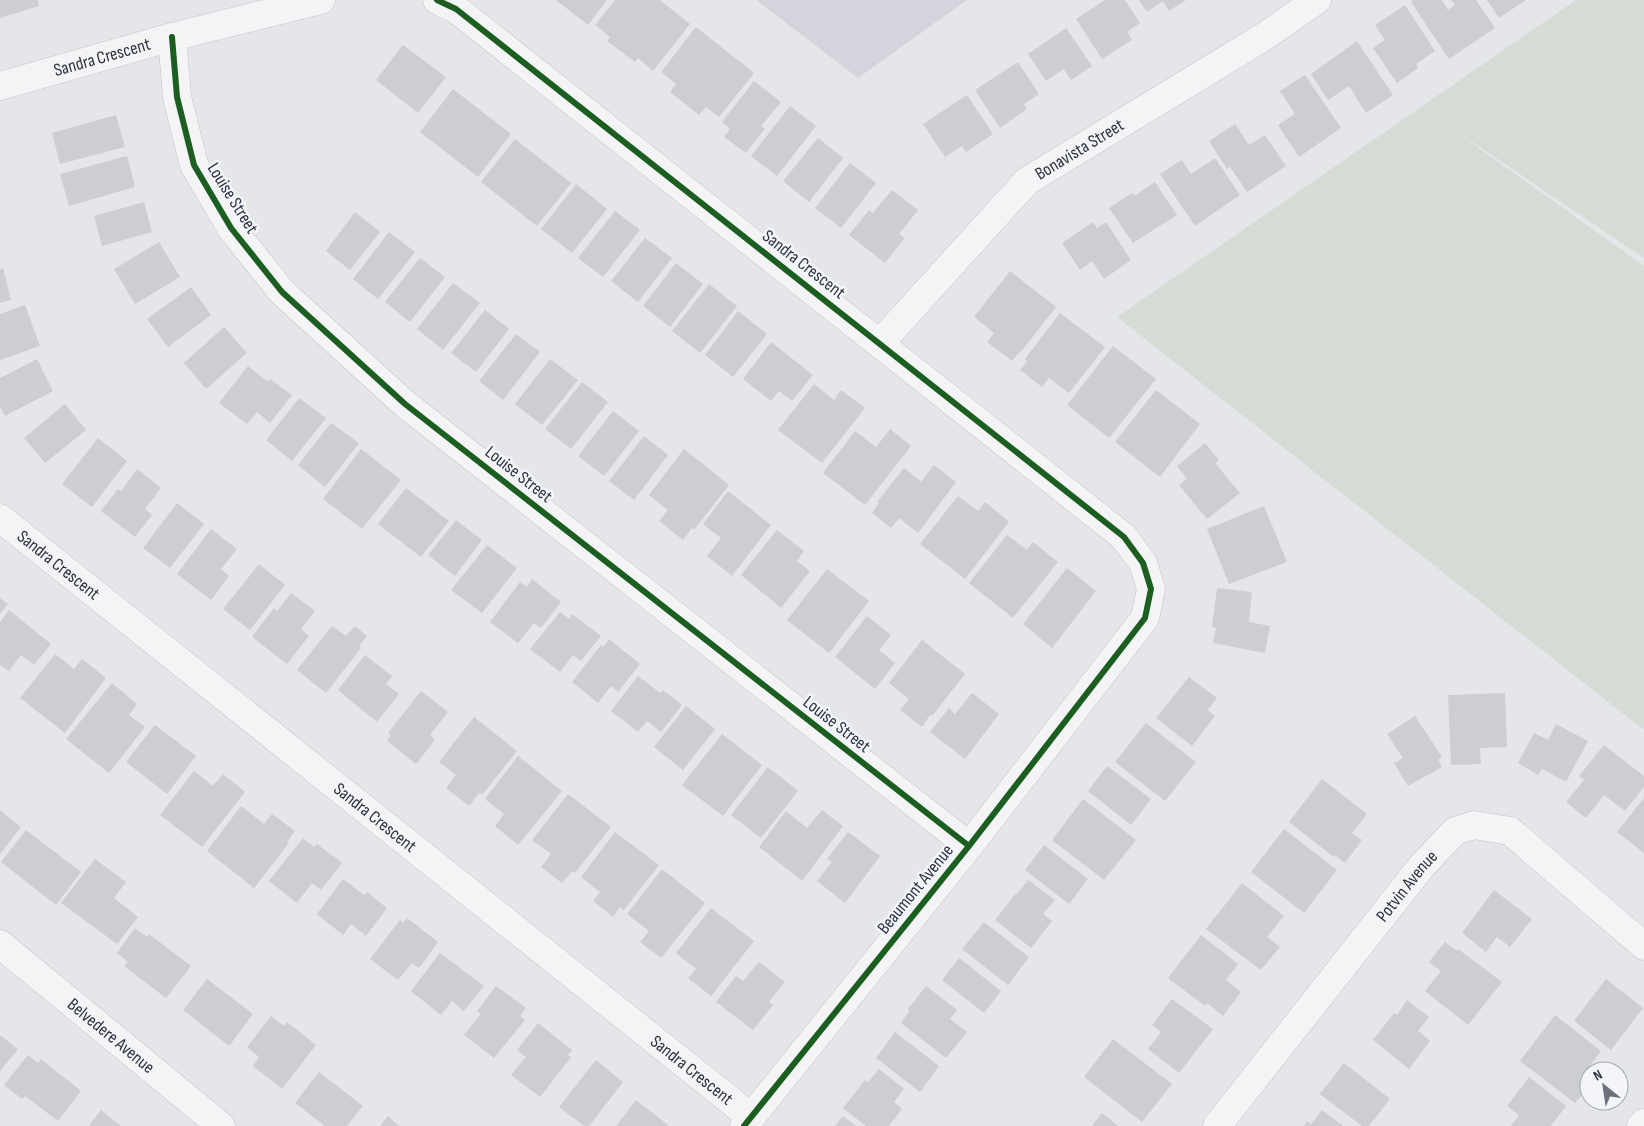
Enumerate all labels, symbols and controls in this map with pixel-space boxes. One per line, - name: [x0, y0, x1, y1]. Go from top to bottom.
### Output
- street label: Sandra Crescent: [51, 34, 153, 81]
- street label: Bonavista Street: [1031, 114, 1128, 185]
- street label: Louise Street: [203, 159, 263, 238]
- street label: Sandra Crescent: [758, 226, 850, 304]
- street label: Louise Street: [481, 442, 557, 507]
- street label: Sandra Crescent: [13, 526, 104, 605]
- street label: Louise Street: [799, 692, 875, 757]
- street label: Sandra Crescent: [329, 778, 421, 857]
- street label: Beaumont Avenue: [873, 840, 958, 938]
- street label: Potvin Avenue: [1372, 846, 1442, 926]
- street label: Belvedere Avenue: [63, 994, 159, 1078]
- street label: Sandra Crescent: [646, 1031, 737, 1110]
- north arrow: [1579, 1061, 1629, 1111]
- text: N: [1590, 1066, 1605, 1084]

